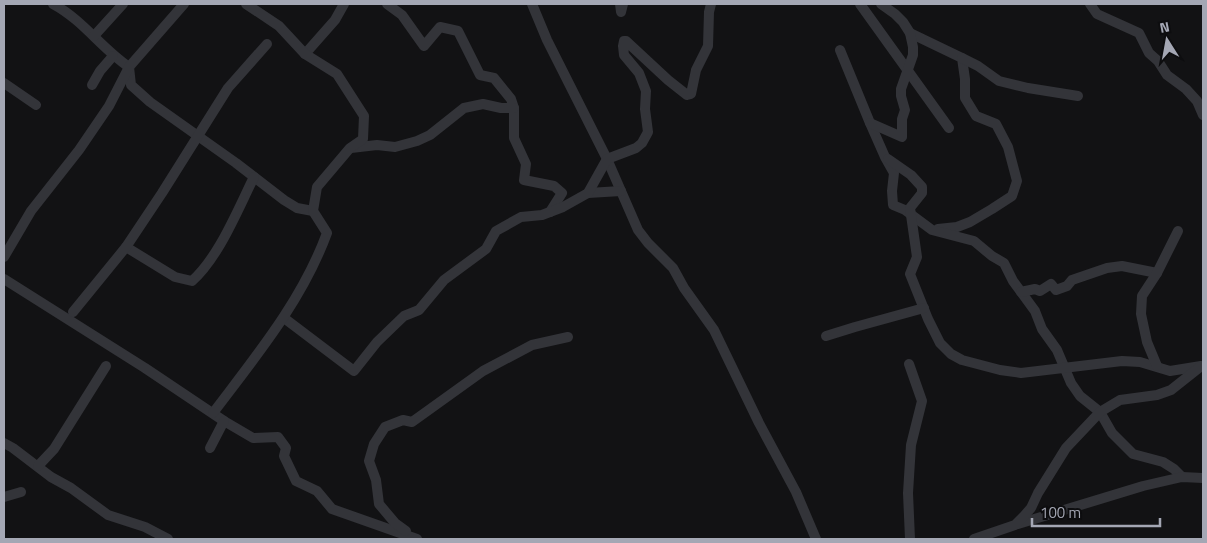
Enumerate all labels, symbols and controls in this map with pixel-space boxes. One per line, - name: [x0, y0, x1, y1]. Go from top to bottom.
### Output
- north arrow: [1142, 15, 1192, 65]
- text: N: [1158, 16, 1171, 38]
- scale bar: [1032, 496, 1160, 528]
- text: 100 m: [1040, 501, 1081, 524]

